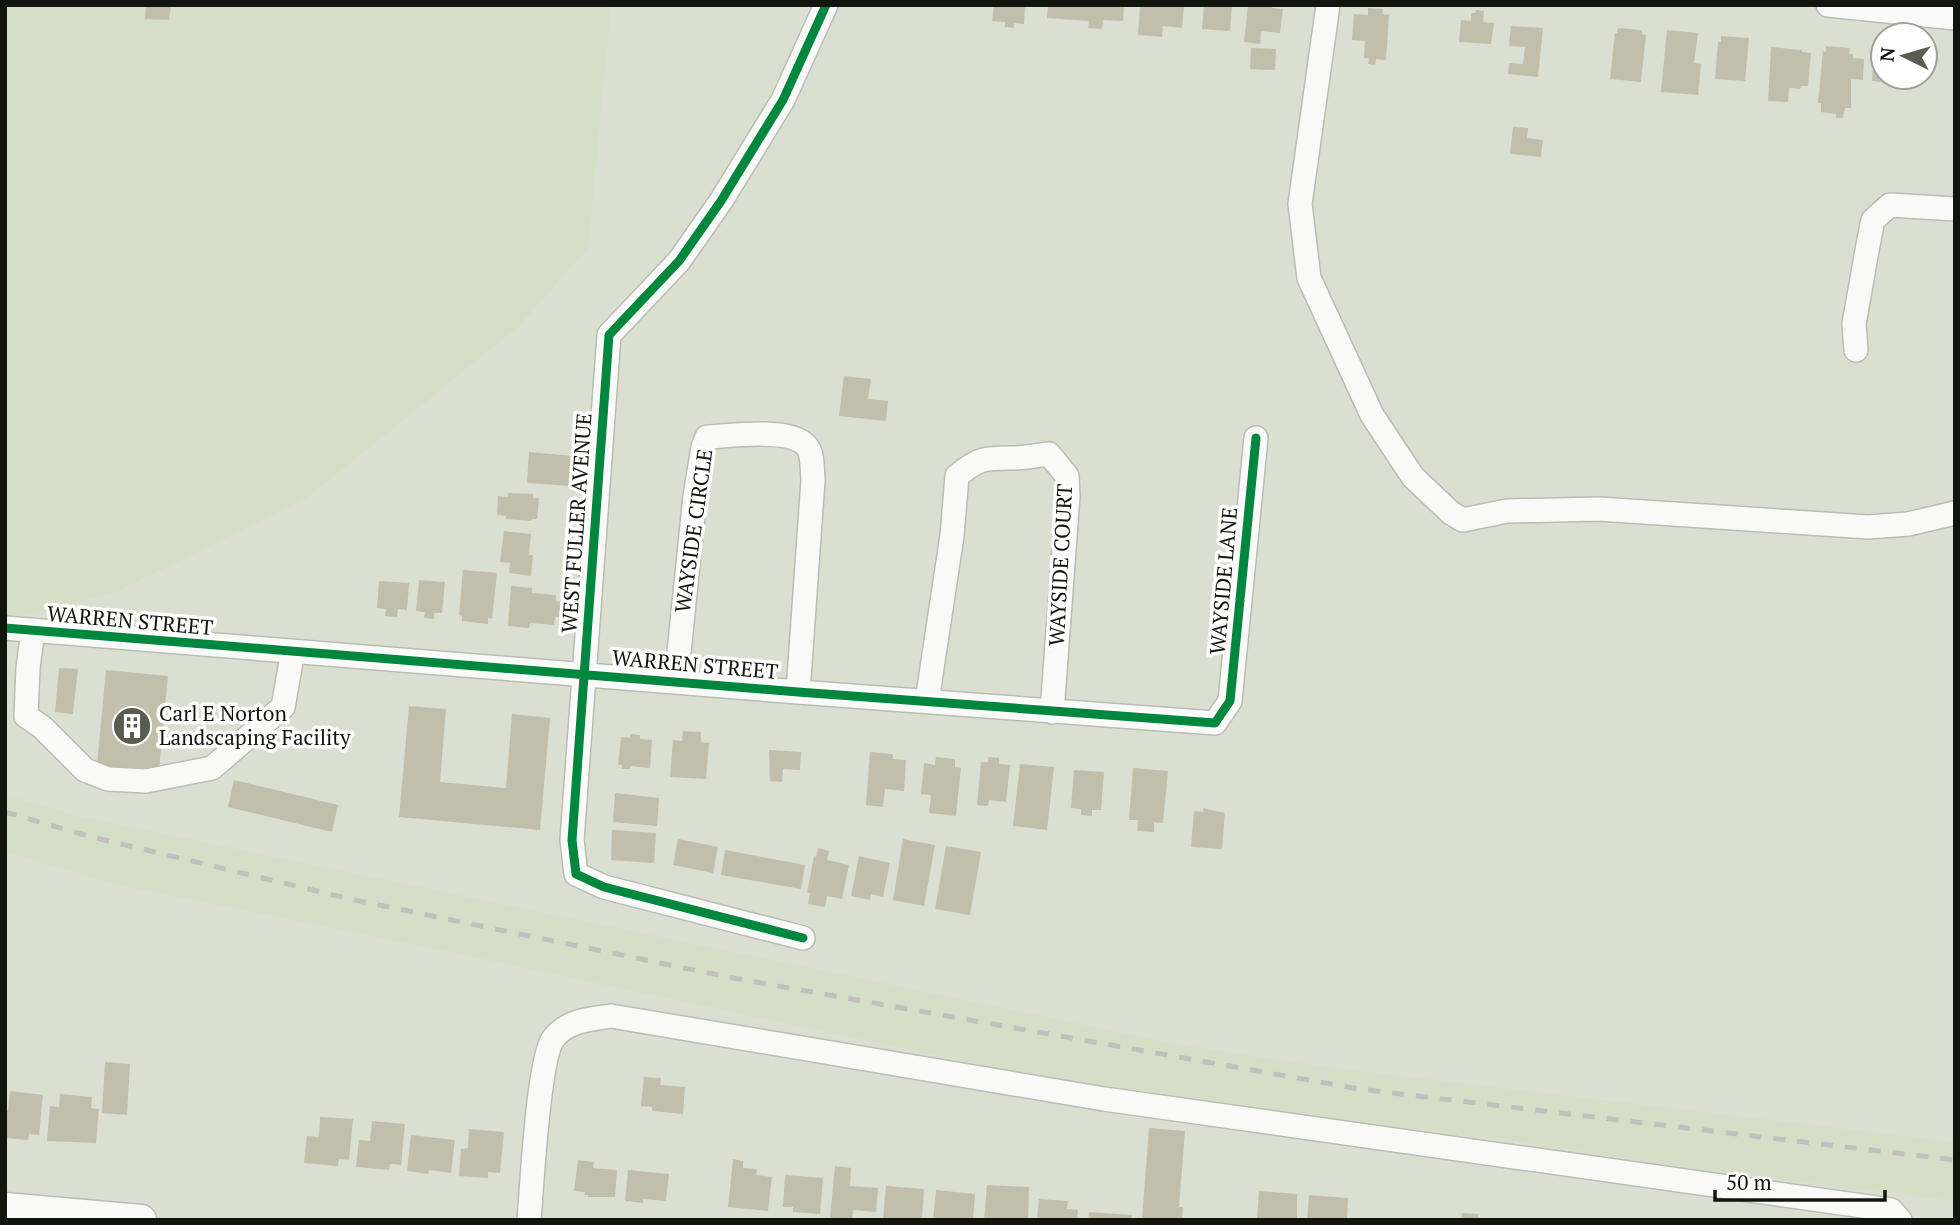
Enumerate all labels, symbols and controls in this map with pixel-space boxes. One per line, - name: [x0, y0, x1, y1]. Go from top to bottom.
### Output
- north arrow: [1869, 21, 1939, 91]
- text: N: [1873, 46, 1900, 63]
- street label: WEST FULLER AVENUE: [554, 412, 598, 634]
- street label: WAYSIDE CIRCLE: [668, 447, 718, 615]
- street label: WAYSIDE COURT: [1042, 483, 1078, 647]
- street label: WAYSIDE LANE: [1203, 506, 1243, 656]
- street label: WARREN STREET: [46, 599, 214, 641]
- street label: WARREN STREET: [611, 643, 779, 685]
- place label: Carl E Norton Landscaping Facility: [159, 699, 351, 751]
- building icon: Carl E Norton Landscaping Facility: [111, 705, 153, 747]
- scale bar: [1715, 1158, 1885, 1202]
- text: 50 m: [1726, 1168, 1772, 1196]

